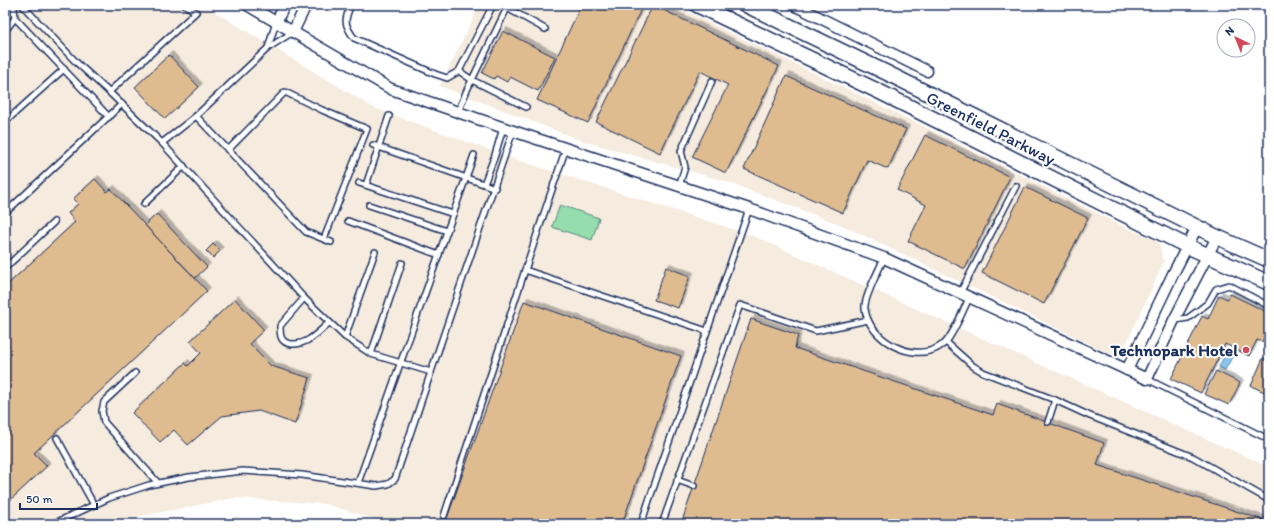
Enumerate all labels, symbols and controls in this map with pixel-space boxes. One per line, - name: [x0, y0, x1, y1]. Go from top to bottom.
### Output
- north arrow: [1216, 18, 1256, 58]
- text: N: [1222, 24, 1237, 38]
- street label: Greenfield Parkway: [923, 87, 1059, 169]
- place label: Technopark Hotel: [1110, 340, 1238, 361]
- marker: Technopark Hotel: [1241, 345, 1251, 355]
- scale bar: [20, 485, 97, 511]
- text: 50 m: [26, 492, 52, 506]

